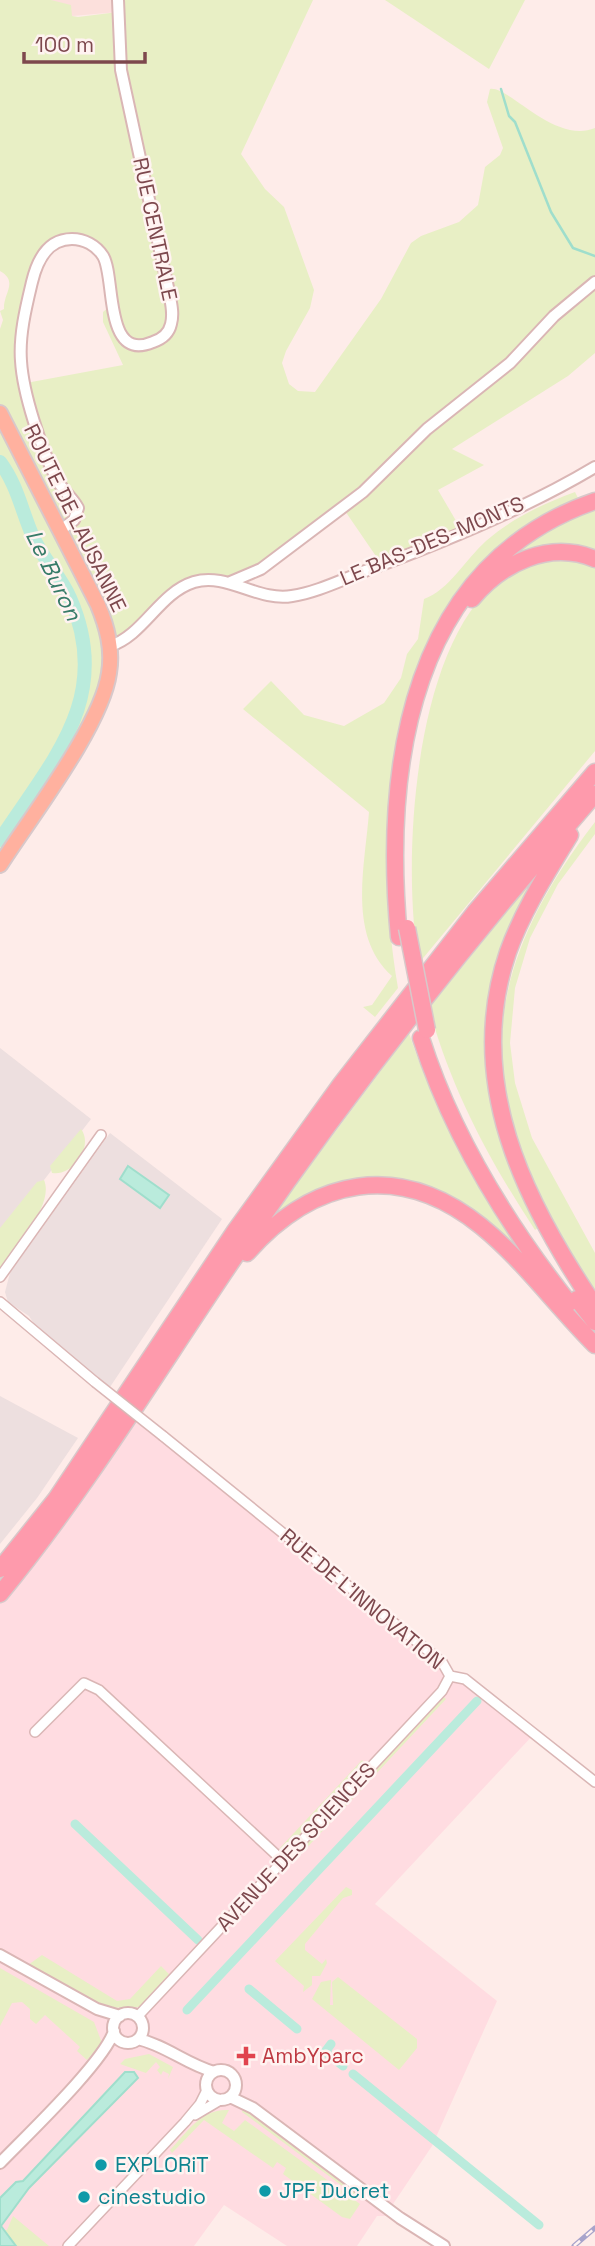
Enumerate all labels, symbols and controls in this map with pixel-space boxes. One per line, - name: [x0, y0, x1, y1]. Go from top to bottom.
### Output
- scale bar: [24, 21, 145, 65]
- text: 100 m: [35, 31, 94, 58]
- street label: RUE CENTRALE: [127, 155, 184, 303]
- street label: ROUTE DE LAUSANNE: [18, 419, 133, 616]
- street label: LE BAS-DES-MONTS: [336, 490, 528, 592]
- water label: Le Buron: [19, 524, 89, 626]
- street label: RUE DE L'INNOVATION: [275, 1522, 450, 1675]
- street label: AVENUE DES SCIENCES: [210, 1756, 381, 1937]
- place label: AmbYparc: [262, 2042, 364, 2069]
- marker: AmbYparc: [236, 2046, 256, 2066]
- place label: EXPLORiT: [115, 2151, 209, 2178]
- marker: EXPLORiT: [93, 2157, 109, 2173]
- place label: JPF Ducret: [279, 2177, 389, 2204]
- place label: cinestudio: [98, 2183, 206, 2210]
- marker: JPF Ducret: [257, 2183, 273, 2199]
- marker: cinestudio: [76, 2189, 92, 2205]

